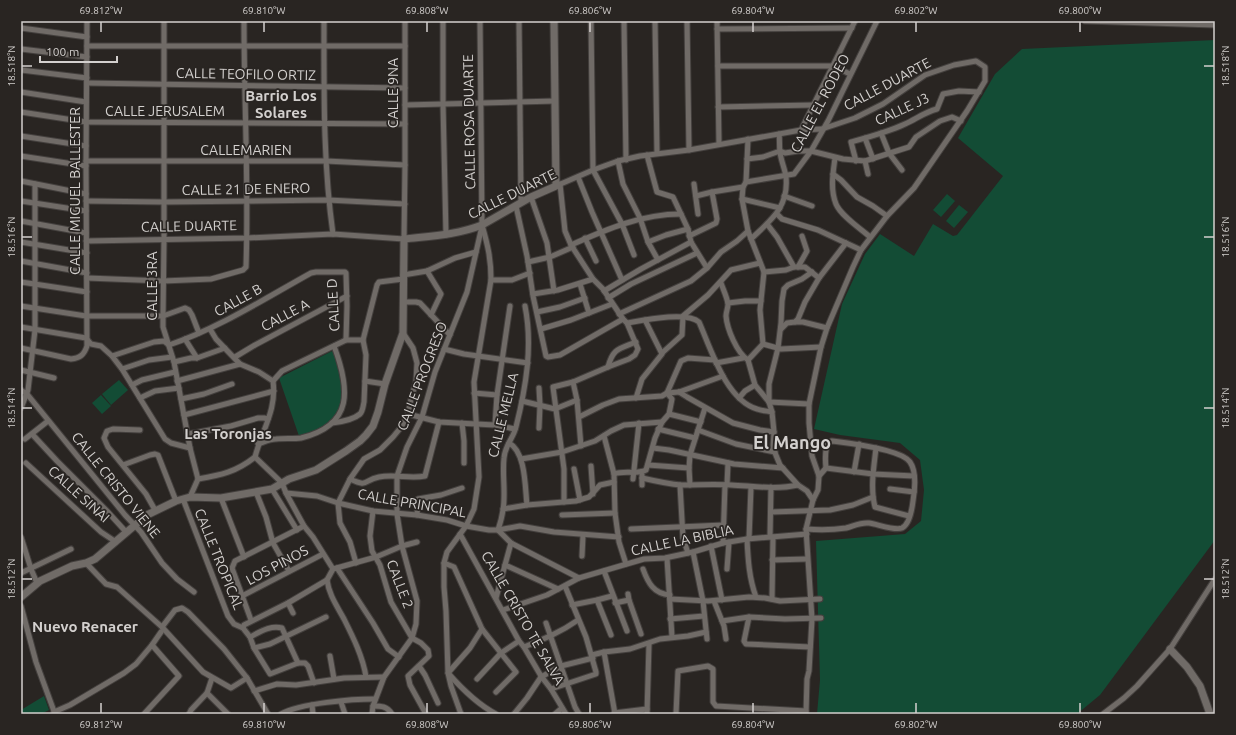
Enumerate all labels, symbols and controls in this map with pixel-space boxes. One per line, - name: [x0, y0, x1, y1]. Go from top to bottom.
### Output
- text: 69.812°W: [79, 5, 123, 16]
- text: 69.810°W: [242, 5, 286, 16]
- text: 69.808°W: [405, 5, 449, 16]
- text: 69.806°W: [568, 5, 612, 16]
- text: 69.804°W: [731, 5, 775, 16]
- text: 69.802°W: [894, 5, 938, 16]
- text: 69.800°W: [1058, 5, 1102, 16]
- scale bar: [40, 38, 117, 64]
- text: 18.518°N: [6, 45, 17, 87]
- text: 100 m: [46, 45, 79, 58]
- text: 18.518°N: [1220, 45, 1231, 87]
- street label: CALLE EL RODEO: [787, 51, 853, 155]
- street label: CALLE ROSA DUARTE: [460, 54, 478, 190]
- street label: CALLE DUARTE: [841, 54, 933, 114]
- street label: CALLE 9NA: [385, 58, 401, 128]
- street label: CALLE TEOFILO ORTIZ: [176, 65, 316, 83]
- district label: Barrio Los Solares: [245, 87, 317, 121]
- street label: CALLE J3: [872, 89, 932, 129]
- street label: CALLE JERUSALEM: [105, 103, 225, 119]
- street label: CALLE MIGUEL BALLESTER: [67, 107, 83, 275]
- street label: CALLEMARIEN: [200, 142, 292, 158]
- street label: CALLE DUARTE: [465, 166, 559, 222]
- street label: CALLE 21 DE ENERO: [182, 180, 311, 198]
- text: 18.516°N: [6, 216, 17, 258]
- text: 18.516°N: [1220, 216, 1231, 258]
- street label: CALLE DUARTE: [141, 217, 237, 235]
- street label: CALLE 3RA: [144, 251, 160, 321]
- street label: CALLE D: [324, 278, 342, 332]
- street label: CALLE B: [211, 280, 265, 320]
- street label: CALLE A: [258, 296, 312, 334]
- street label: CALLE PROGRESO: [394, 319, 450, 433]
- street label: CALLE MELLA: [485, 371, 521, 459]
- text: 18.514°N: [6, 387, 17, 429]
- text: 18.514°N: [1220, 387, 1231, 429]
- district label: Las Toronjas: [184, 425, 272, 442]
- street label: CALLE CRISTO VIENE: [68, 429, 164, 541]
- district label: El Mango: [753, 432, 831, 452]
- street label: CALLE SINAI: [45, 462, 113, 526]
- street label: CALLE PRINCIPAL: [356, 486, 468, 520]
- street label: CALLE TROPICAL: [191, 506, 247, 612]
- street label: CALLE LA BIBLIA: [629, 521, 735, 559]
- street label: LOS PINOS: [243, 542, 311, 588]
- street label: CALLE CRISTO TE SALVA: [478, 548, 568, 688]
- street label: CALLE 2: [383, 557, 417, 611]
- text: 18.512°N: [6, 558, 17, 600]
- text: 18.512°N: [1220, 558, 1231, 600]
- district label: Nuevo Renacer: [32, 618, 139, 635]
- text: 69.812°W: [79, 719, 123, 730]
- text: 69.810°W: [242, 719, 286, 730]
- text: 69.808°W: [405, 719, 449, 730]
- text: 69.806°W: [568, 719, 612, 730]
- text: 69.804°W: [731, 719, 775, 730]
- text: 69.802°W: [894, 719, 938, 730]
- text: 69.800°W: [1058, 719, 1102, 730]

